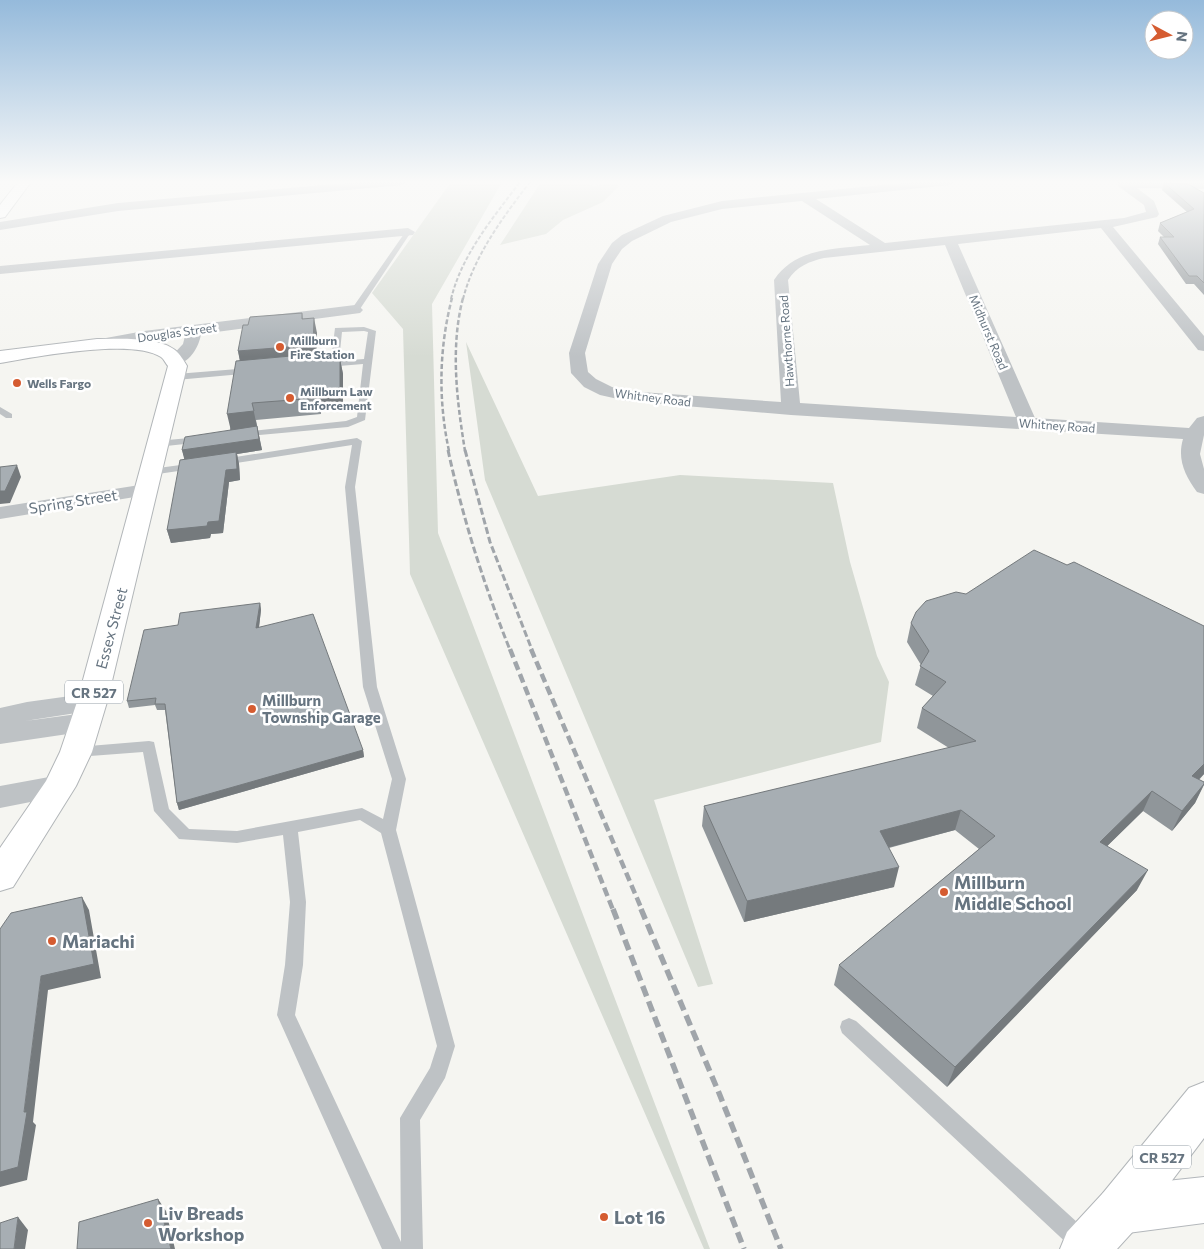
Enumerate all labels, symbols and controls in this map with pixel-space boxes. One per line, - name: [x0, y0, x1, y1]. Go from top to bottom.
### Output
- north arrow: [1144, 10, 1194, 60]
- text: N: [1173, 30, 1191, 43]
- street label: Midhurst Road: [967, 292, 1011, 372]
- street label: Hawthorne Road: [776, 295, 796, 387]
- street label: Douglas Street: [136, 319, 218, 345]
- place label: Millburn Fire Station: [290, 333, 355, 361]
- marker: Millburn Fire Station: [274, 341, 286, 353]
- place label: Wells Fargo: [27, 376, 91, 390]
- marker: Wells Fargo: [11, 377, 23, 389]
- place label: Millburn Law Enforcement: [300, 384, 373, 412]
- street label: Whitney Road: [614, 385, 692, 409]
- marker: Millburn Law Enforcement: [284, 392, 296, 404]
- street label: Whitney Road: [1018, 415, 1096, 435]
- street label: Spring Street: [27, 485, 119, 517]
- street label: Essex Street: [91, 585, 131, 671]
- road number: CR 527: [65, 680, 123, 704]
- place label: Millburn Township Garage: [262, 691, 381, 726]
- marker: Millburn Township Garage: [246, 703, 258, 715]
- place label: Millburn Middle School: [954, 871, 1072, 914]
- marker: Millburn Middle School: [938, 886, 950, 898]
- place label: Mariachi: [62, 930, 135, 952]
- marker: Mariachi: [46, 935, 58, 947]
- road number: CR 527: [1133, 1146, 1191, 1168]
- place label: Liv Breads Workshop: [158, 1202, 245, 1245]
- place label: Lot 16: [614, 1206, 665, 1228]
- marker: Lot 16: [598, 1211, 610, 1223]
- marker: Liv Breads Workshop: [142, 1217, 154, 1229]

